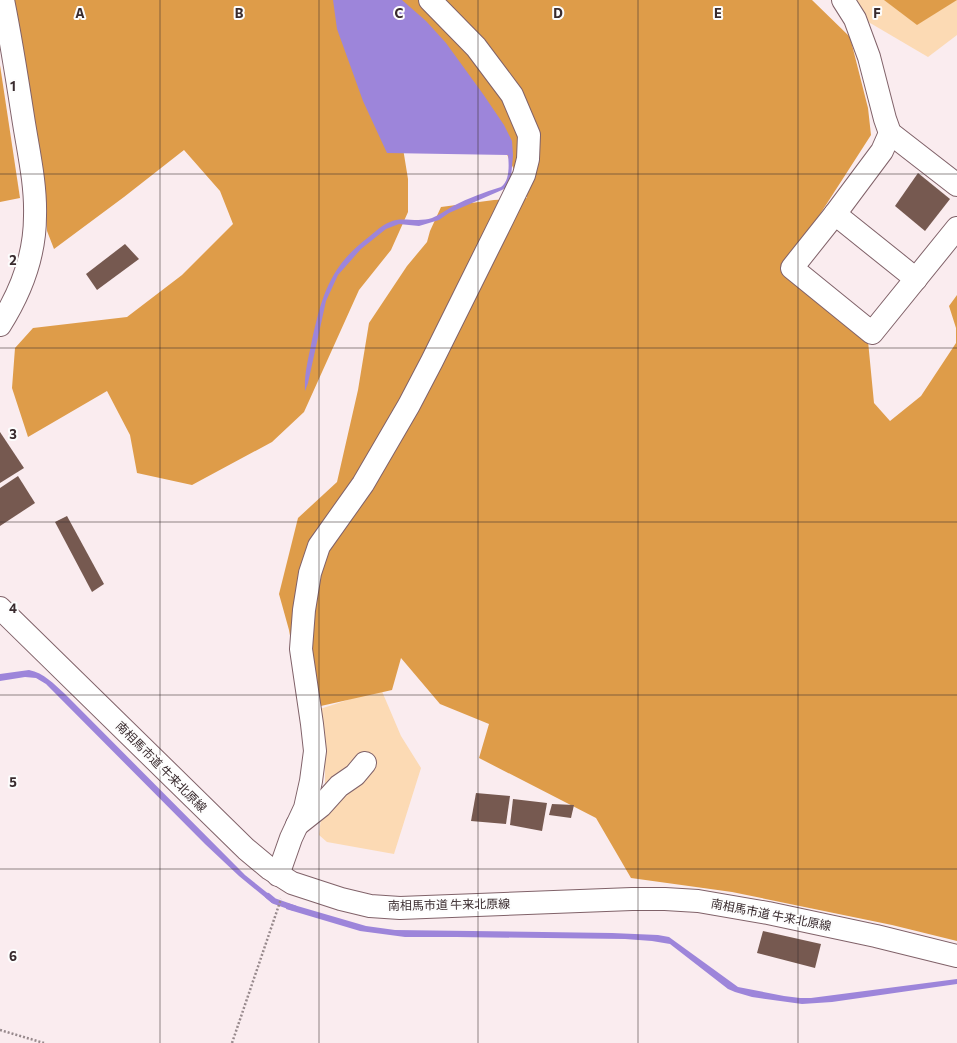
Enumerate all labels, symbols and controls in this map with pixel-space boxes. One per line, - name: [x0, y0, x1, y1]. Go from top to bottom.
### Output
- text: A: [75, 5, 85, 21]
- text: B: [235, 5, 244, 21]
- text: C: [395, 5, 404, 21]
- text: D: [553, 5, 563, 21]
- text: E: [714, 5, 722, 21]
- text: F: [873, 5, 881, 21]
- text: 1: [10, 78, 16, 94]
- text: 2: [9, 252, 17, 268]
- text: 3: [9, 426, 17, 442]
- text: 4: [9, 600, 17, 616]
- street label: 南相馬市道 牛来北原線: [114, 718, 210, 814]
- text: 5: [9, 774, 17, 790]
- street label: 南相馬市道 牛来北原線: [710, 895, 833, 933]
- street label: 南相馬市道 牛来北原線: [388, 896, 510, 912]
- text: 6: [9, 948, 17, 964]

